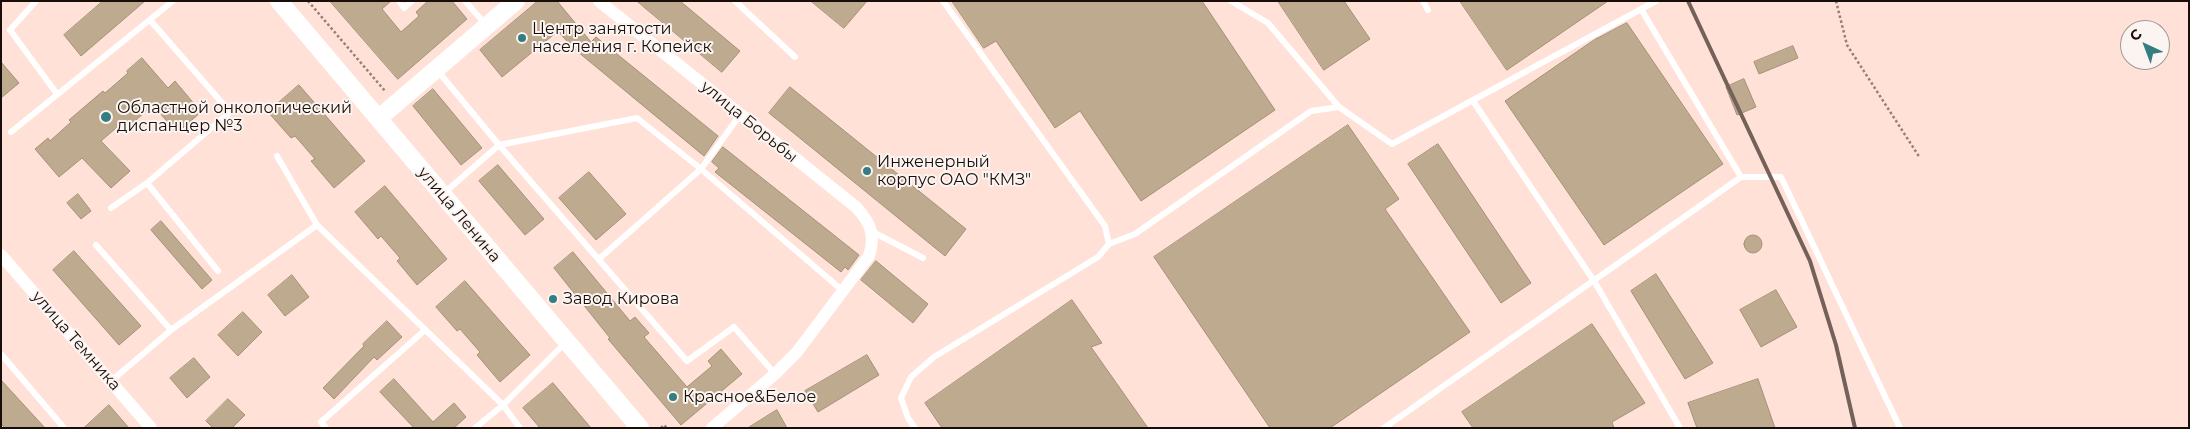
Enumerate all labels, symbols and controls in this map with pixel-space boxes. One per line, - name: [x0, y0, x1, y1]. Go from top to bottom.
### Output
- place label: Центр занятости населения г. Копейск: [532, 19, 712, 57]
- north arrow: [2120, 20, 2170, 70]
- text: С: [2126, 25, 2145, 45]
- marker: Центр занятости населения г. Копейск: [516, 32, 528, 44]
- street label: улица Борьбы: [697, 77, 801, 167]
- place label: Областной онкологический диспанцер №3: [117, 98, 352, 136]
- marker: Областной онкологический диспанцер №3: [99, 110, 113, 124]
- place label: Инженерный корпус ОАО "КМЗ": [877, 152, 1031, 190]
- street label: улица Ленина: [414, 163, 504, 267]
- marker: Инженерный корпус ОАО "КМЗ": [861, 165, 873, 177]
- street label: улица Темника: [28, 287, 124, 395]
- place label: Завод Кирова: [563, 289, 679, 309]
- marker: Завод Кирова: [547, 293, 559, 305]
- place label: Красное&Белое: [683, 387, 816, 407]
- marker: Красное&Белое: [667, 391, 679, 403]

